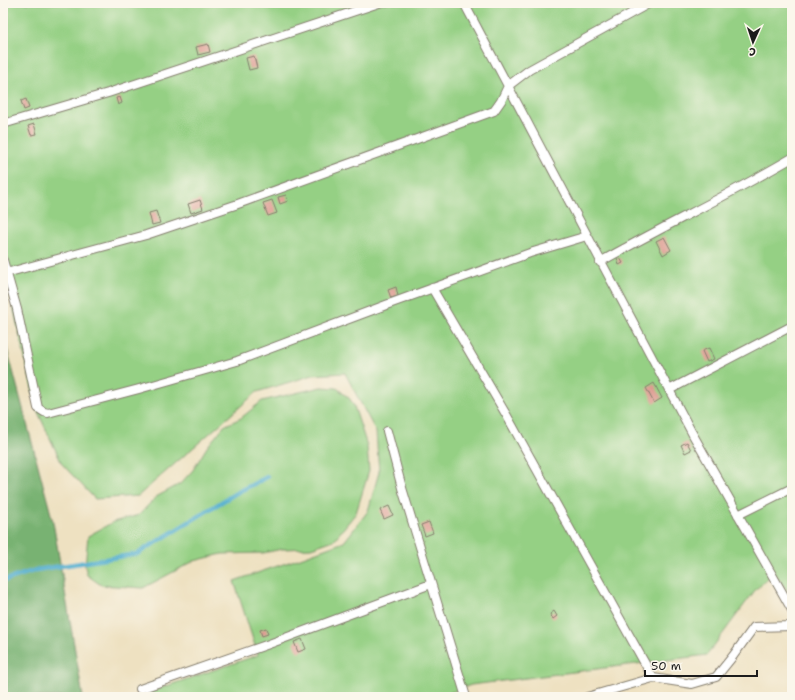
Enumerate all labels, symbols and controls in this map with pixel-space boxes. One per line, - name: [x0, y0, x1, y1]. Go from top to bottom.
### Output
- north arrow: [733, 22, 773, 62]
- text: С: [748, 44, 756, 59]
- scale bar: [645, 652, 757, 678]
- text: 50 m: [651, 658, 681, 674]

